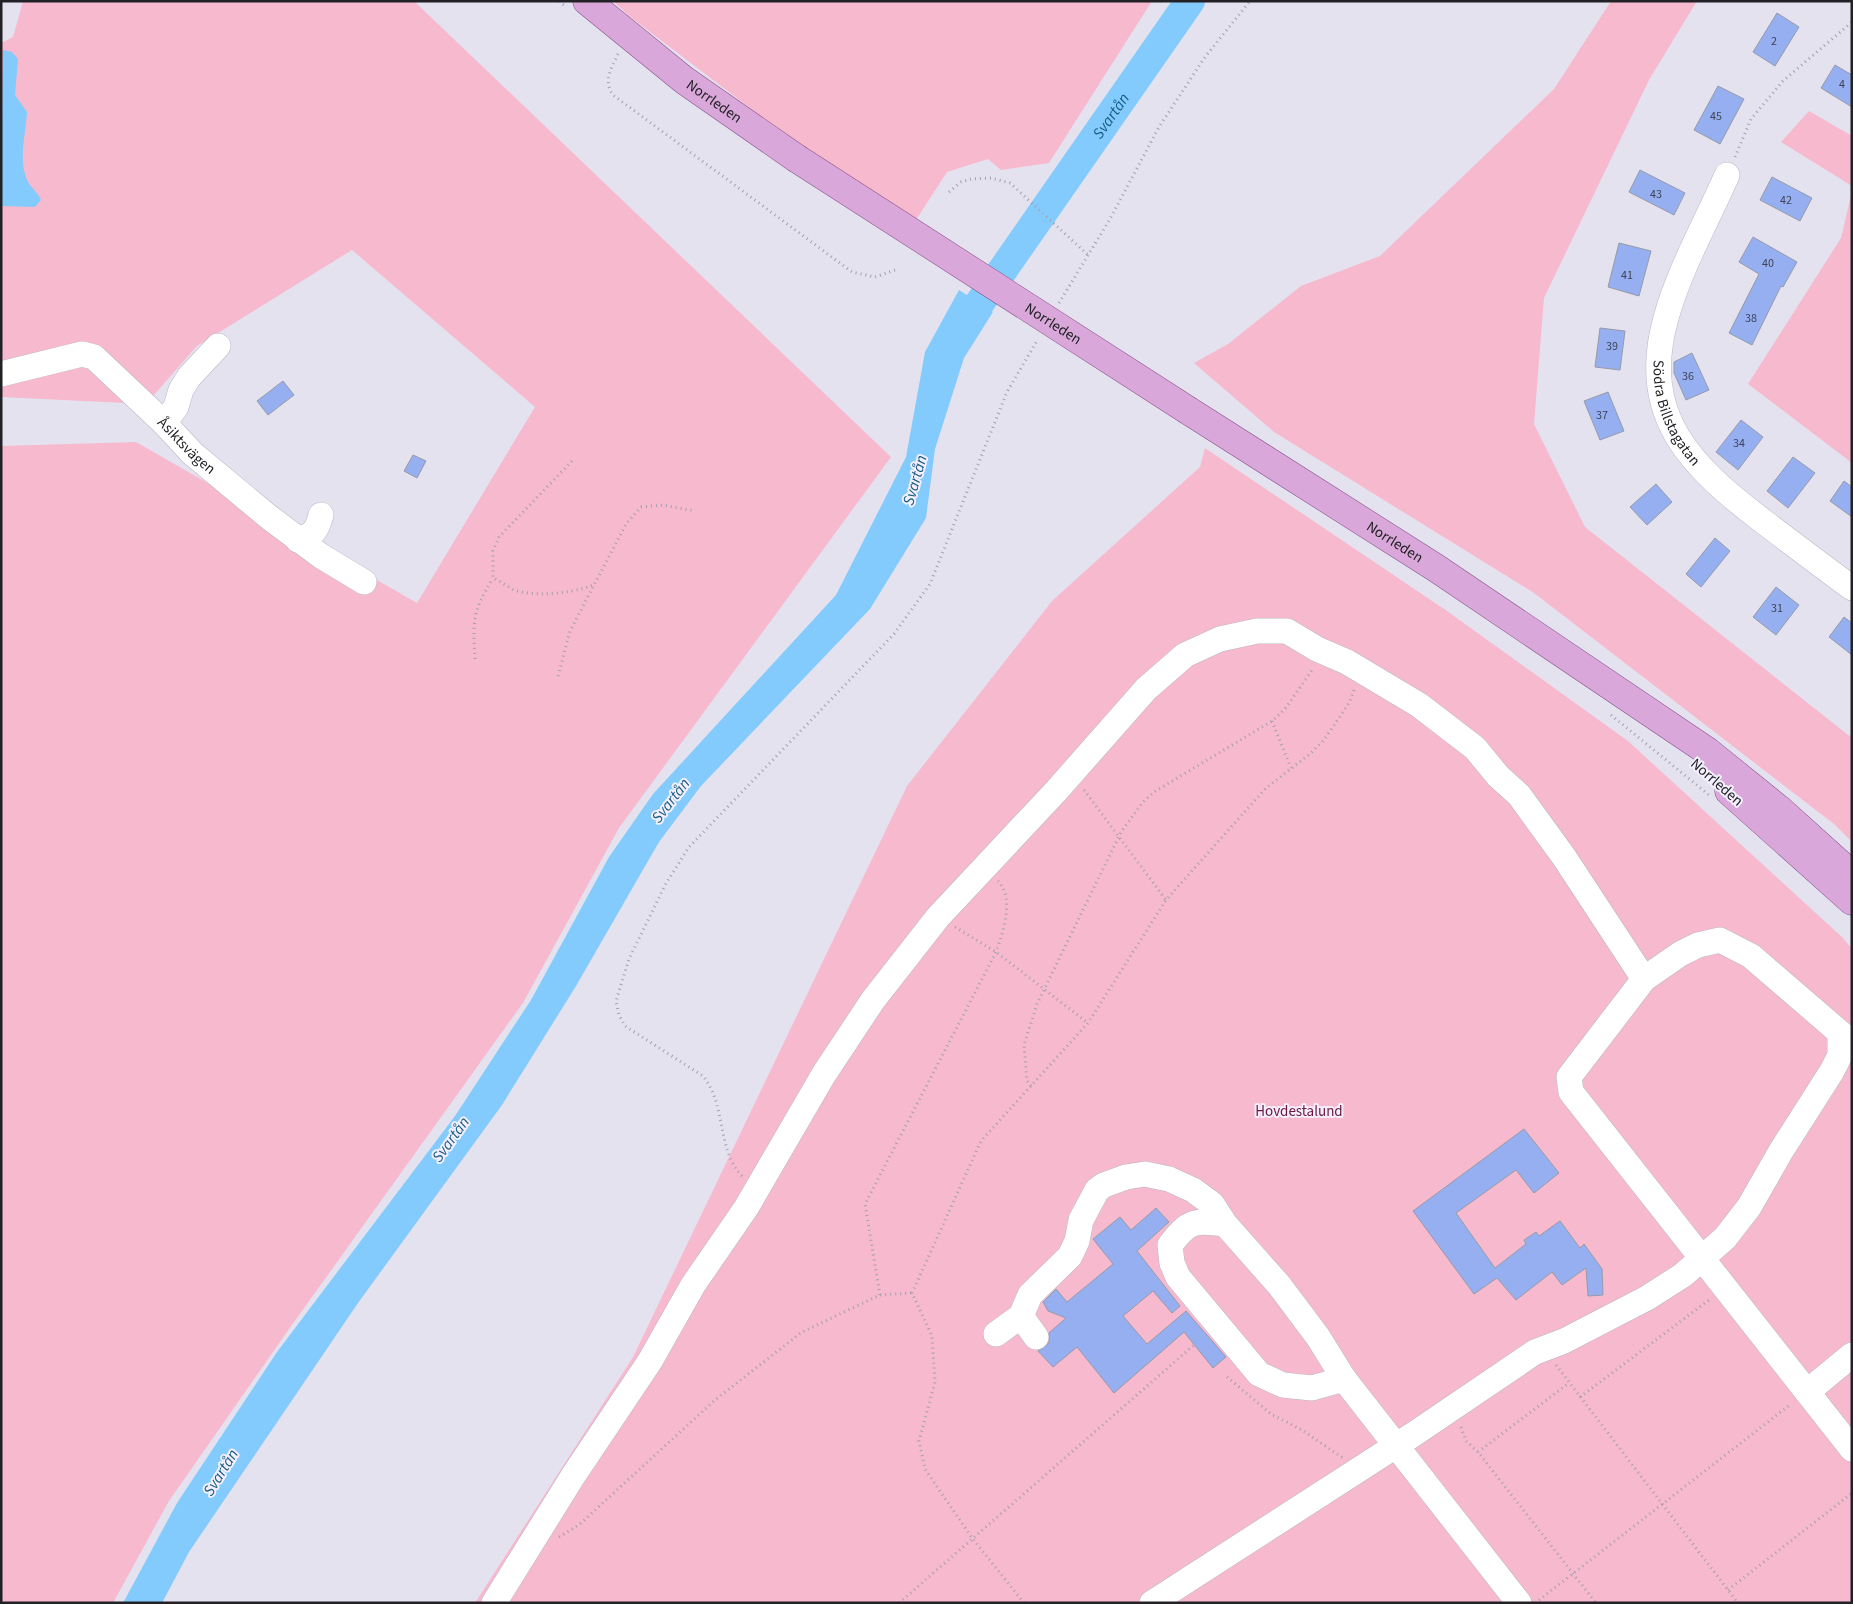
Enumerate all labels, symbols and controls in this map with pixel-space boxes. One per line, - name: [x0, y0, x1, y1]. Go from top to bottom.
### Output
- house number: 2: [1771, 33, 1777, 50]
- street label: Norrleden: [682, 75, 746, 128]
- house number: 4: [1839, 76, 1845, 93]
- water label: Svartån: [1087, 89, 1135, 143]
- house number: 45: [1710, 108, 1722, 125]
- house number: 43: [1650, 186, 1662, 203]
- house number: 42: [1780, 192, 1792, 209]
- house number: 40: [1762, 255, 1774, 272]
- house number: 41: [1621, 267, 1633, 284]
- street label: Norrleden: [1021, 298, 1085, 350]
- house number: 38: [1745, 310, 1757, 327]
- house number: 39: [1606, 338, 1618, 355]
- street label: Södra Billstagatan: [1647, 360, 1705, 471]
- house number: 36: [1682, 368, 1694, 385]
- house number: 37: [1596, 407, 1608, 424]
- street label: Åsiktsvägen: [153, 412, 220, 479]
- house number: 34: [1733, 435, 1745, 452]
- water label: Svartån: [897, 453, 933, 508]
- street label: Norrleden: [1362, 516, 1427, 568]
- house number: 31: [1771, 600, 1783, 617]
- street label: Norrleden: [1686, 754, 1748, 811]
- water label: Svartån: [646, 774, 695, 828]
- park label: Hovdestalund: [1255, 1101, 1343, 1122]
- water label: Svartån: [427, 1112, 475, 1167]
- water label: Svartån: [198, 1445, 244, 1500]

